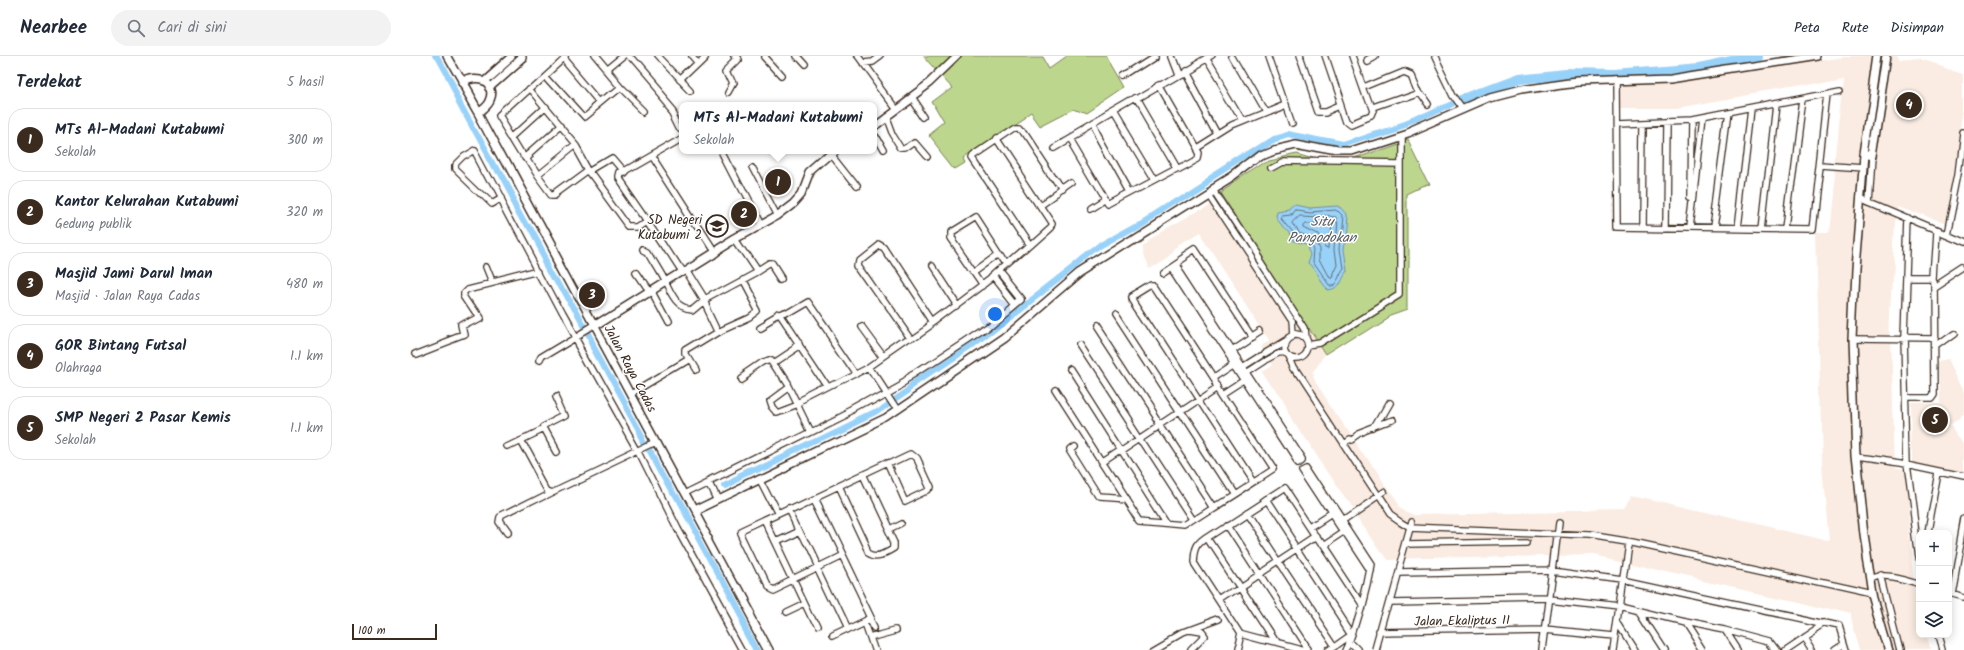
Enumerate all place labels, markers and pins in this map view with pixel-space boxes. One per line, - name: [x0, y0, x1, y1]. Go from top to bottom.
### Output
- pin: 4: [1896, 90, 1922, 120]
- pin: 1: [765, 167, 791, 197]
- pin: 2: [731, 199, 757, 229]
- place label: SD Negeri Kutabumi 2: [638, 210, 703, 246]
- school or university icon: SD Negeri Kutabumi 2: [704, 213, 730, 239]
- pin: 3: [579, 280, 605, 310]
- pin: 5: [1922, 405, 1948, 435]

